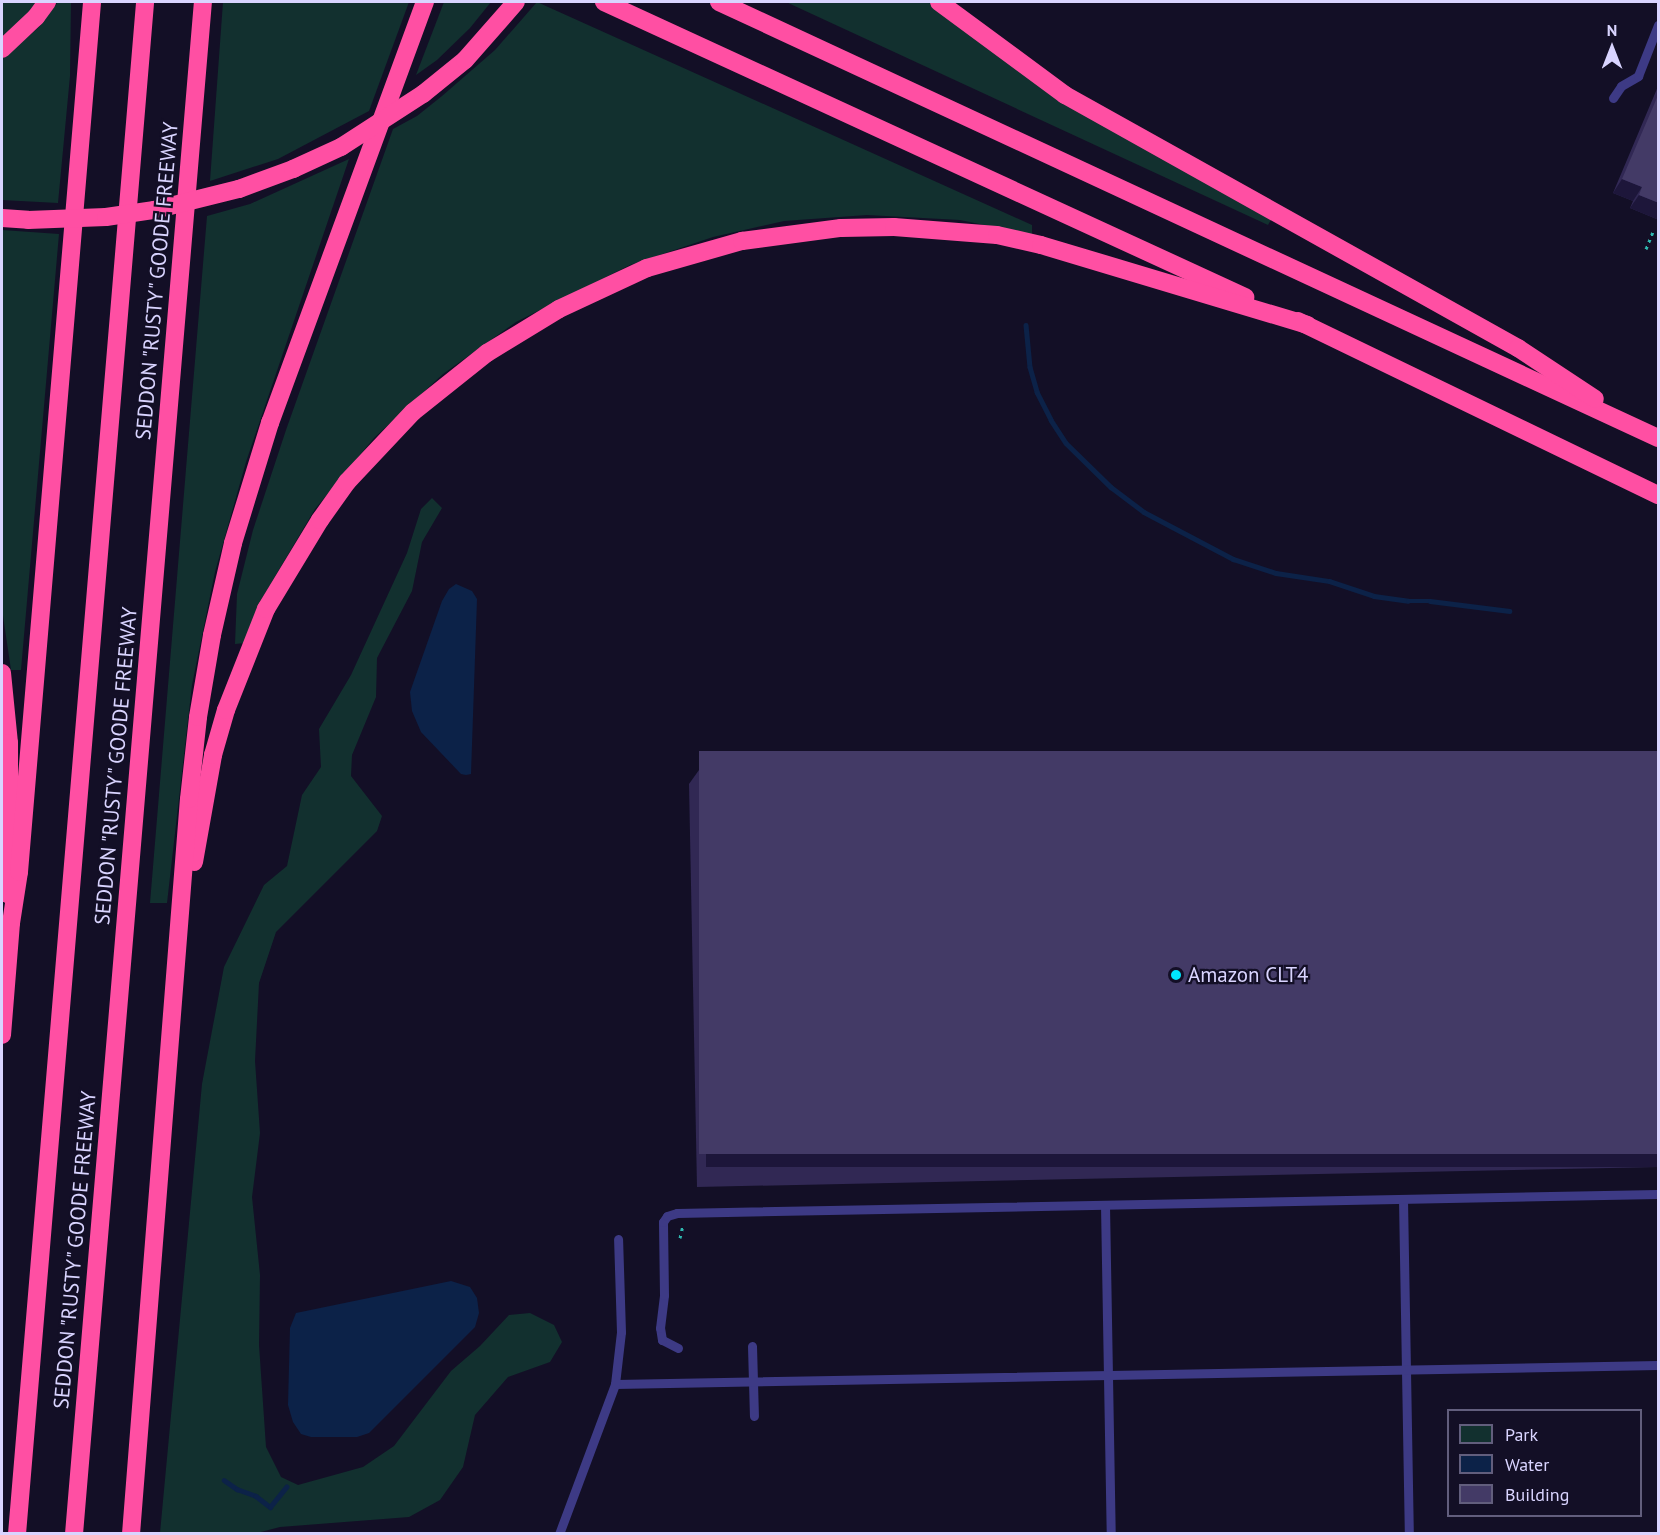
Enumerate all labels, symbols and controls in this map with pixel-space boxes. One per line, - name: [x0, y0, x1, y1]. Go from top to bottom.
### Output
- north arrow: [1582, 18, 1642, 78]
- text: N: [1607, 20, 1617, 40]
- street label: SEDDON "RUSTY" GOODE FREEWAY: [130, 119, 184, 443]
- street label: SEDDON "RUSTY" GOODE FREEWAY: [89, 604, 143, 928]
- place label: Amazon CLT4: [1188, 962, 1309, 988]
- marker: Amazon CLT4: [1169, 968, 1183, 982]
- street label: SEDDON "RUSTY" GOODE FREEWAY: [48, 1088, 102, 1412]
- legend: [1447, 1409, 1642, 1517]
- text: Park: [1505, 1423, 1538, 1446]
- text: Water: [1505, 1453, 1549, 1476]
- text: Building: [1505, 1483, 1569, 1506]

